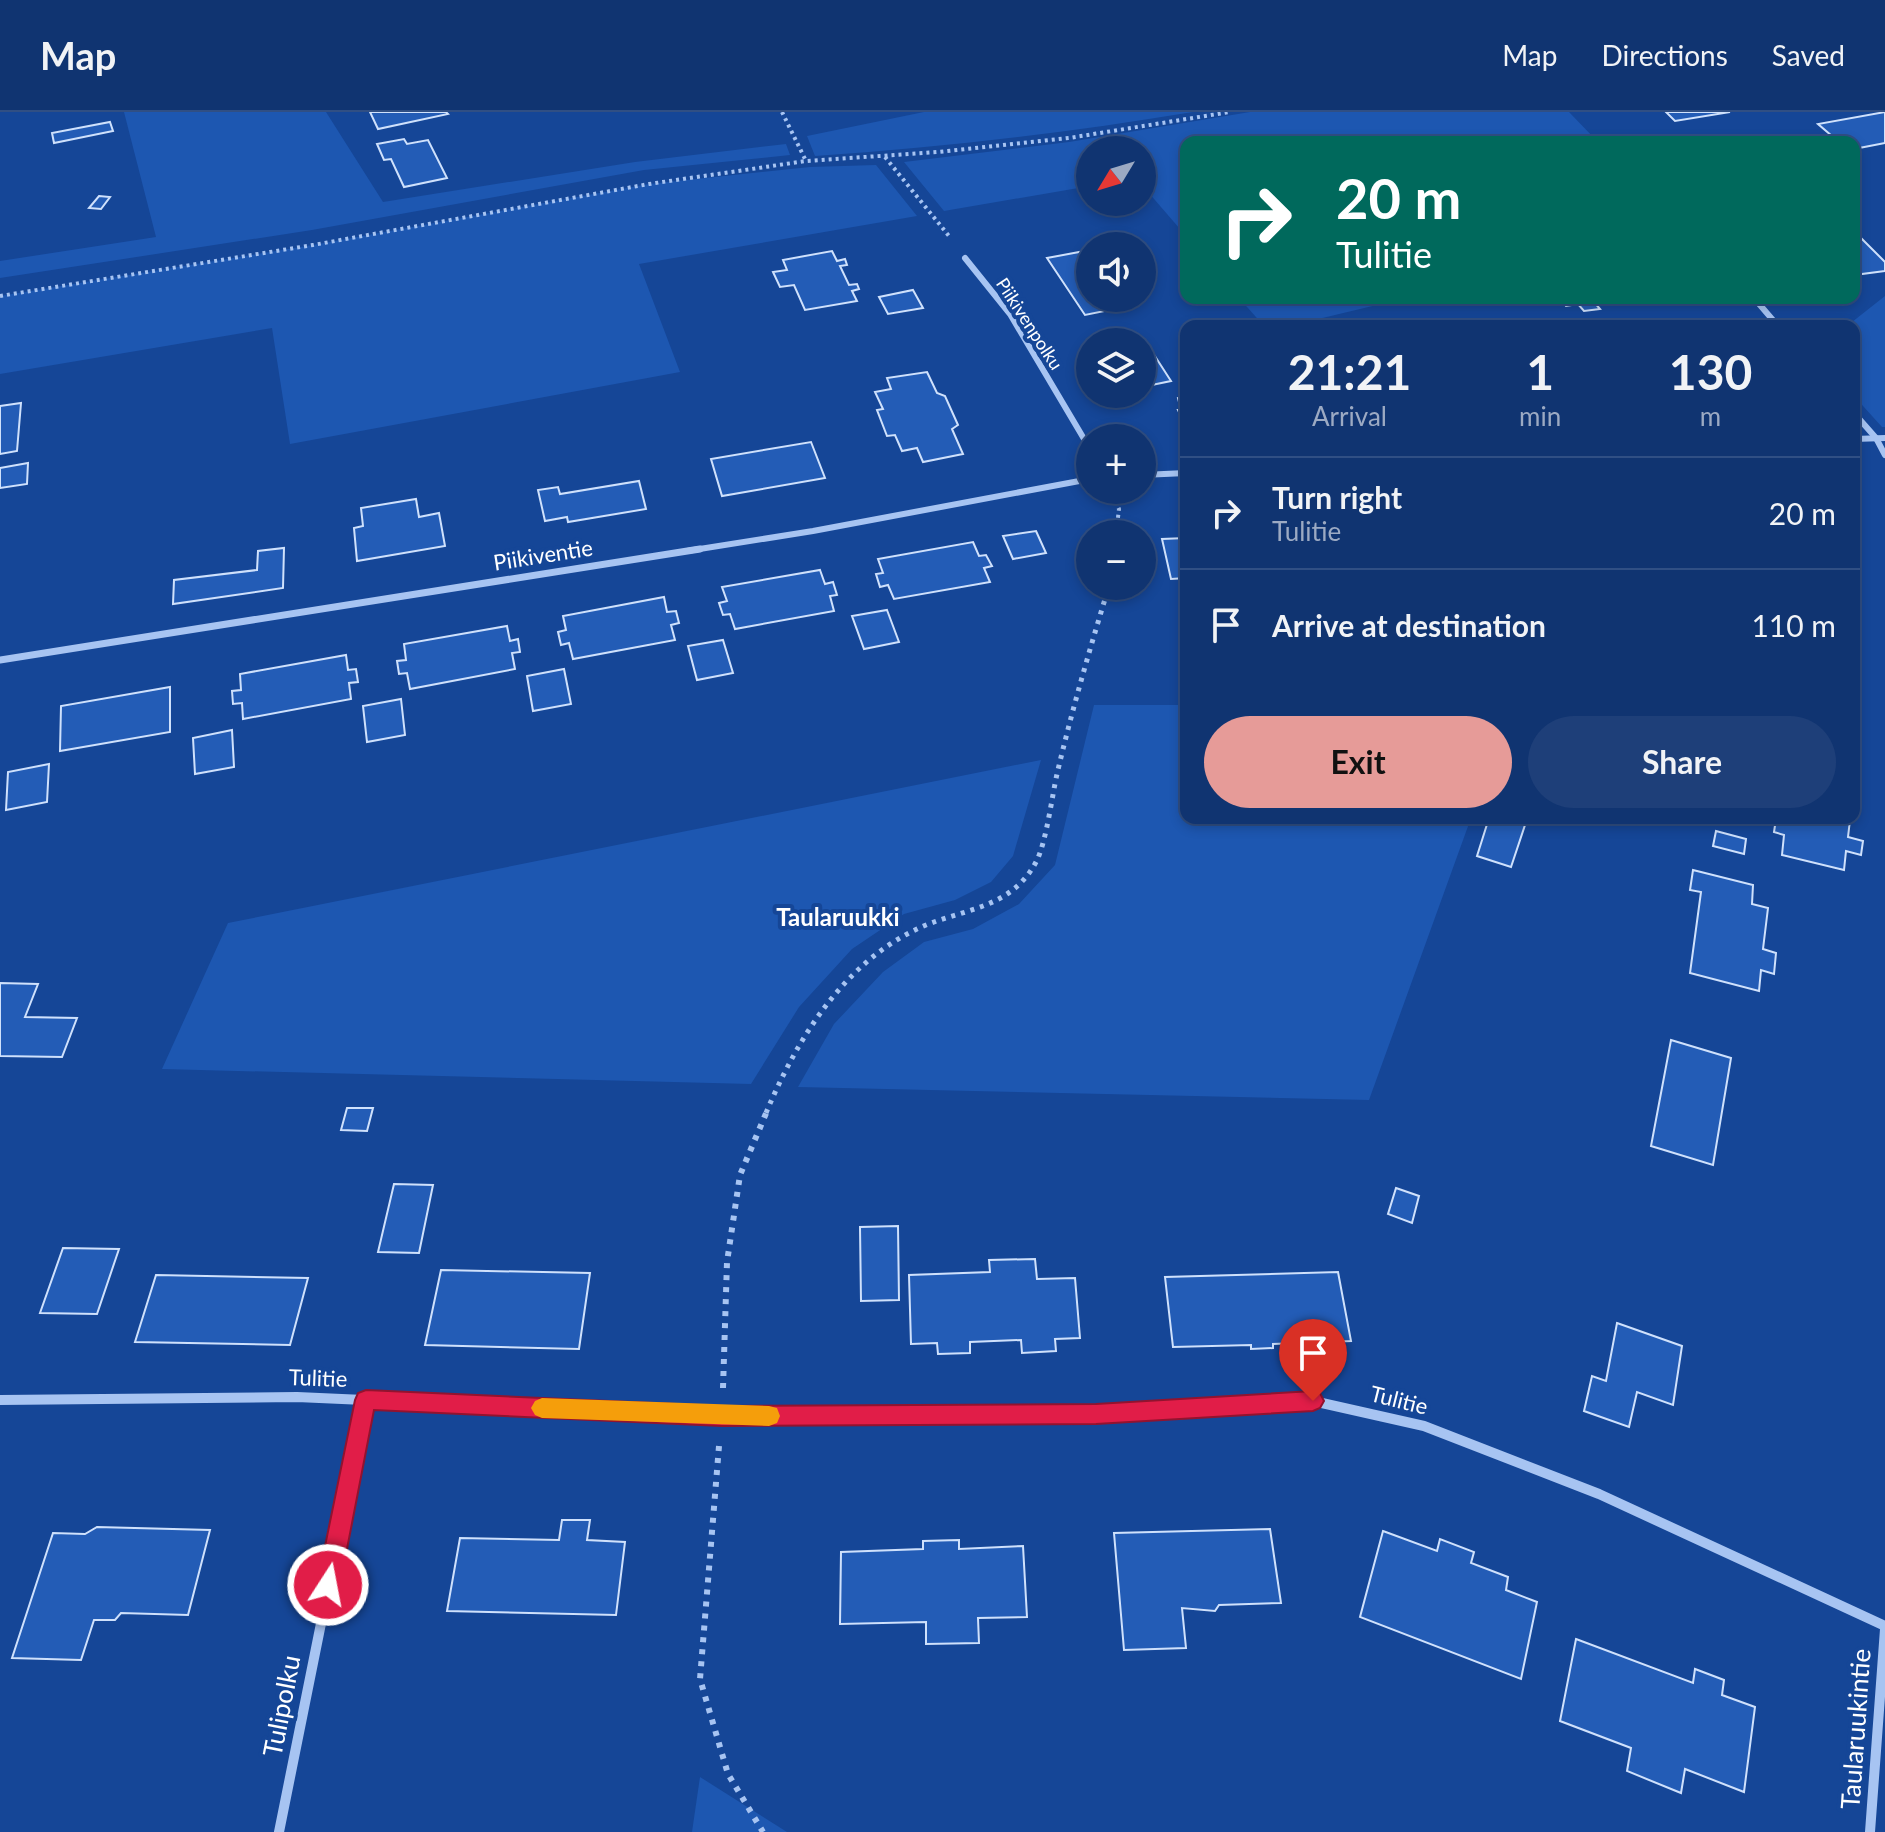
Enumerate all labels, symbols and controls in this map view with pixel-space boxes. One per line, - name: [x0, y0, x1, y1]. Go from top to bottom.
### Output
- text: Map: [40, 32, 116, 78]
- text: Map: [1502, 38, 1557, 72]
- text: Directions: [1601, 38, 1728, 72]
- text: Saved: [1772, 38, 1845, 72]
- north arrow: [1076, 136, 1156, 216]
- map controls: [1076, 136, 1156, 600]
- text: 20 m: [1336, 164, 1461, 231]
- icon: right: [1204, 168, 1308, 272]
- button: sound: [1076, 232, 1156, 312]
- text: Tulitie: [1336, 232, 1432, 276]
- street label: Piikivenpolku: [992, 273, 1068, 374]
- button: layers: [1076, 328, 1156, 408]
- text: 21:21: [1288, 343, 1411, 400]
- text: 1: [1526, 343, 1554, 400]
- text: 130: [1669, 343, 1752, 400]
- text: Arrival: [1312, 400, 1387, 432]
- text: min: [1519, 400, 1561, 432]
- text: m: [1700, 400, 1721, 432]
- button: +: [1076, 424, 1156, 504]
- text: Turn right: [1272, 479, 1402, 515]
- icon: right: [1204, 491, 1248, 535]
- text: 20 m: [1769, 495, 1836, 531]
- text: Tulitie: [1272, 515, 1341, 547]
- button: −: [1076, 520, 1156, 600]
- street label: Piikiventie: [491, 533, 594, 576]
- icon: arrive: [1204, 603, 1248, 647]
- text: Arrive at destination: [1272, 607, 1546, 643]
- text: 110 m: [1751, 607, 1836, 643]
- button: Exit: [1204, 716, 1512, 808]
- button: Share: [1528, 716, 1836, 808]
- district label: Taularuukki: [776, 902, 900, 931]
- pin: [1279, 1319, 1347, 1401]
- icon: arrive: [1291, 1331, 1335, 1375]
- street label: Tulitie: [288, 1363, 348, 1392]
- street label: Tulitie: [1367, 1379, 1431, 1420]
- position arrow: [286, 1543, 370, 1627]
- street label: Taularuukintie: [1833, 1648, 1877, 1810]
- street label: Tulipolku: [256, 1652, 307, 1759]

